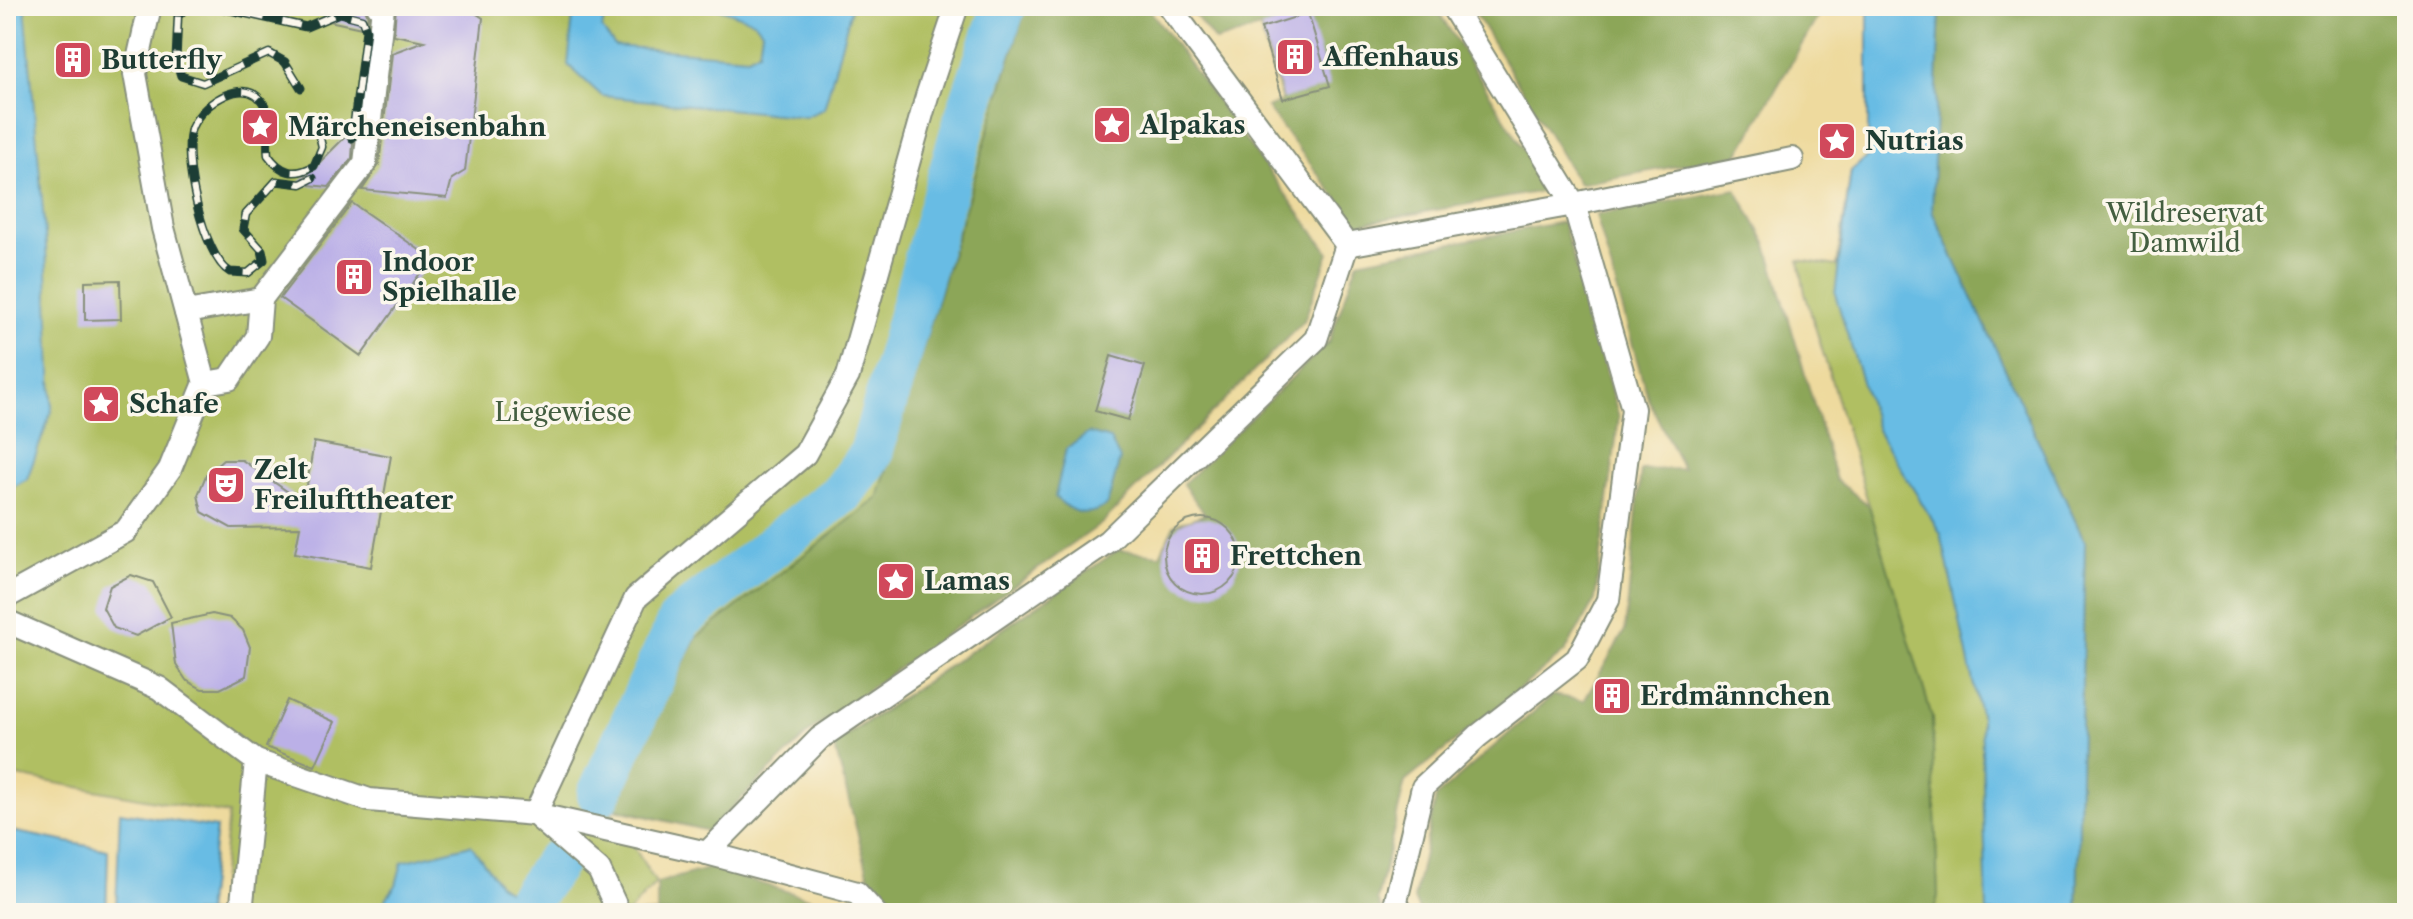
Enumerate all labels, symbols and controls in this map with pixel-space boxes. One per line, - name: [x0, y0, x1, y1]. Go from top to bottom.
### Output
- building icon: Affenhaus: [1274, 36, 1316, 78]
- building icon: Butterfly: [52, 39, 94, 81]
- place label: Affenhaus: [1322, 41, 1459, 73]
- place label: Butterfly: [101, 44, 223, 76]
- place icon: Alpakas: [1091, 104, 1133, 146]
- place icon: Märcheneisenbahn: [239, 106, 281, 148]
- place label: Alpakas: [1139, 109, 1246, 141]
- place label: Märcheneisenbahn: [288, 111, 546, 143]
- place icon: Nutrias: [1816, 120, 1858, 162]
- place label: Nutrias: [1865, 125, 1964, 157]
- park label: Wildreservat Damwild: [2105, 197, 2265, 259]
- place label: Indoor Spielhalle: [382, 246, 517, 308]
- building icon: Indoor Spielhalle: [333, 256, 375, 298]
- place icon: Schafe: [80, 383, 122, 425]
- place label: Schafe: [129, 388, 219, 420]
- park label: Liegewiese: [494, 396, 632, 428]
- place label: Zelt Freilufttheater: [254, 454, 454, 516]
- theatre icon: Zelt Freilufttheater: [205, 464, 247, 506]
- building icon: Frettchen: [1181, 535, 1223, 577]
- place label: Frettchen: [1230, 540, 1362, 572]
- place icon: Lamas: [875, 560, 917, 602]
- place label: Lamas: [924, 565, 1010, 597]
- building icon: Erdmännchen: [1591, 675, 1633, 717]
- place label: Erdmännchen: [1640, 680, 1831, 712]

